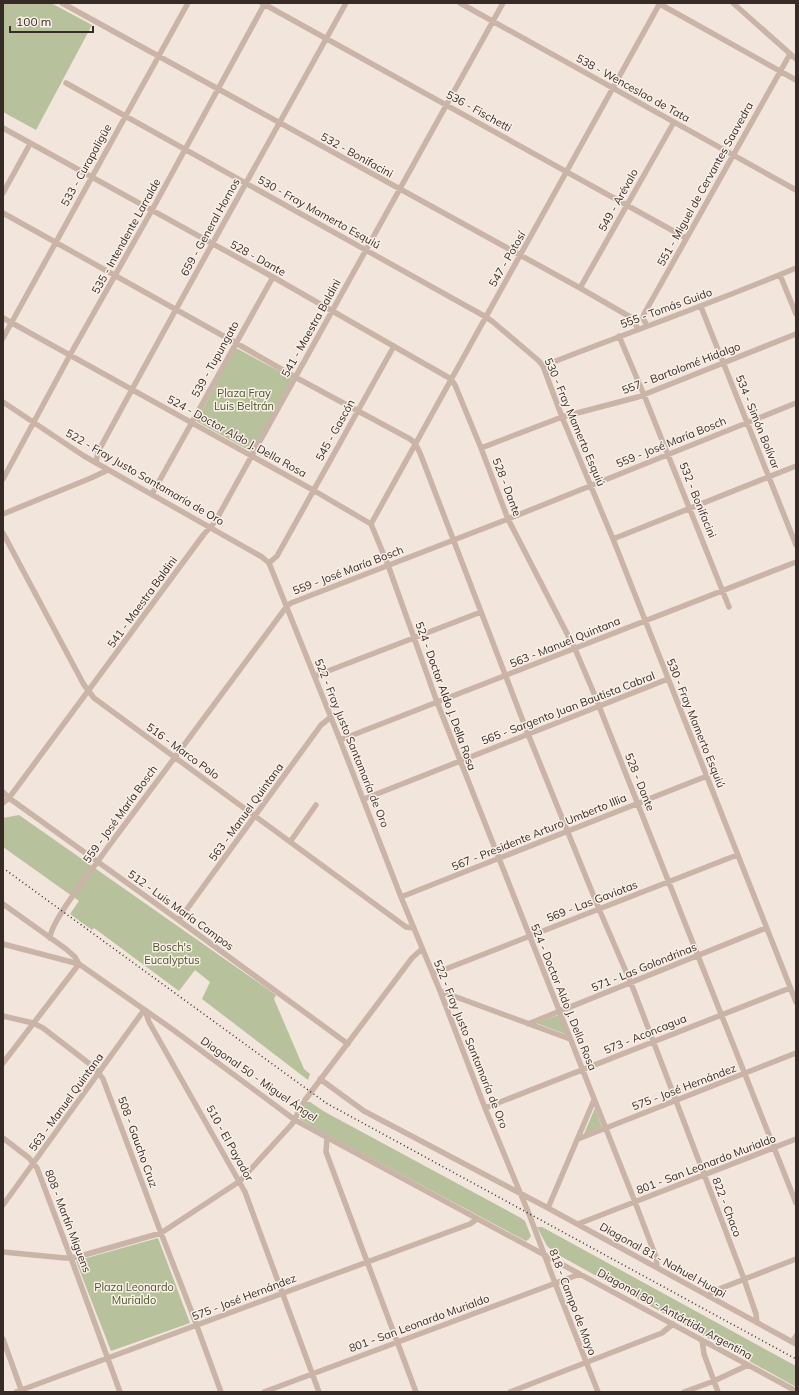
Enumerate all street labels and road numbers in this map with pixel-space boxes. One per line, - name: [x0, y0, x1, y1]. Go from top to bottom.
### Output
- street label: 538 - Wenceslao de Tata: [574, 51, 692, 125]
- street label: 536 - Fischetti: [444, 87, 514, 135]
- street label: 551 - Miguel de Cervantes Saavedra: [654, 100, 756, 268]
- street label: 533 - Curapaligüe: [58, 121, 114, 209]
- street label: 532 - Bonifacini: [318, 129, 396, 181]
- street label: 549 - Arévalo: [595, 166, 641, 234]
- street label: 530 - Fray Mamerto Esquiú: [255, 172, 383, 252]
- street label: 535 - Intendente Larralde: [88, 176, 164, 296]
- street label: 659 - General Hornos: [177, 176, 243, 278]
- street label: 547 - Potosí: [486, 228, 529, 289]
- street label: 528 - Dante: [228, 237, 288, 279]
- street label: 541 - Maestra Baldini: [278, 277, 344, 379]
- street label: 555 - Tomás Guido: [618, 285, 714, 331]
- street label: 539 - Tupungato: [188, 318, 242, 400]
- street label: 557 - Bartolomé Hidalgo: [620, 339, 742, 397]
- street label: 530 - Fray Mamerto Esquiú: [542, 356, 608, 488]
- street label: 534 - Simón Bolívar: [733, 373, 783, 471]
- street label: 524 - Doctor Aldo J. Della Rosa: [165, 392, 309, 480]
- street label: 545 - Gascón: [312, 397, 358, 463]
- street label: 559 - José María Bosch: [614, 413, 728, 471]
- street label: 522 - Fray Justo Santamaría de Oro: [63, 426, 227, 528]
- street label: 528 - Dante: [489, 456, 525, 518]
- street label: 532 - Bonifacini: [676, 460, 720, 540]
- street label: 559 - José María Bosch: [291, 542, 405, 598]
- street label: 541 - Maestra Baldini: [104, 553, 180, 651]
- street label: 563 - Manuel Quintana: [508, 613, 622, 671]
- street label: 524 - Doctor Aldo J. Della Rosa: [413, 620, 479, 772]
- street label: 530 - Fray Mamerto Esquiú: [664, 656, 728, 790]
- street label: 522 - Fray Justo Santamaría de Oro: [312, 657, 392, 829]
- street label: 565 - Sargento Juan Bautista Cabral: [479, 668, 657, 748]
- street label: 516 - Marco Polo: [144, 720, 222, 782]
- street label: 528 - Dante: [622, 751, 658, 813]
- street label: 563 - Manuel Quintana: [206, 760, 286, 864]
- street label: 559 - José María Bosch: [80, 762, 160, 866]
- street label: 567 - Presidente Arturo Umberto Illia: [449, 790, 629, 874]
- street label: 512 - Luis María Campos: [125, 867, 237, 953]
- street label: 569 - Las Gaviotas: [545, 877, 639, 925]
- street label: 524 - Doctor Aldo J. Della Rosa: [528, 922, 600, 1072]
- street label: 571 - Las Golondrinas: [589, 939, 699, 995]
- street label: 522 - Fray Justo Santamaría de Oro: [431, 958, 511, 1130]
- street label: 573 - Aconcagua: [602, 1011, 688, 1057]
- street label: Diagonal 50 - Miguel Ángel: [198, 1033, 320, 1125]
- street label: 563 - Manuel Quintana: [26, 1050, 106, 1154]
- street label: 575 - José Hernández: [630, 1061, 738, 1113]
- street label: 508 - Gaucho Cruz: [115, 1095, 161, 1190]
- street label: 510 - El Payador: [203, 1102, 257, 1184]
- street label: 801 - San Leonardo Murialdo: [634, 1131, 778, 1197]
- street label: 808 - Martín Miguens: [42, 1167, 94, 1275]
- street label: 822 - Chaco: [709, 1175, 745, 1239]
- street label: Diagonal 81 - Nahuel Huapi: [597, 1219, 729, 1301]
- street label: 818 - Campo de Mayo: [546, 1247, 600, 1357]
- street label: Diagonal 80 - Antártida Argentina: [595, 1265, 755, 1363]
- street label: 575 - José Hernández: [190, 1271, 298, 1323]
- street label: 801 - San Leonardo Murialdo: [347, 1291, 491, 1355]

